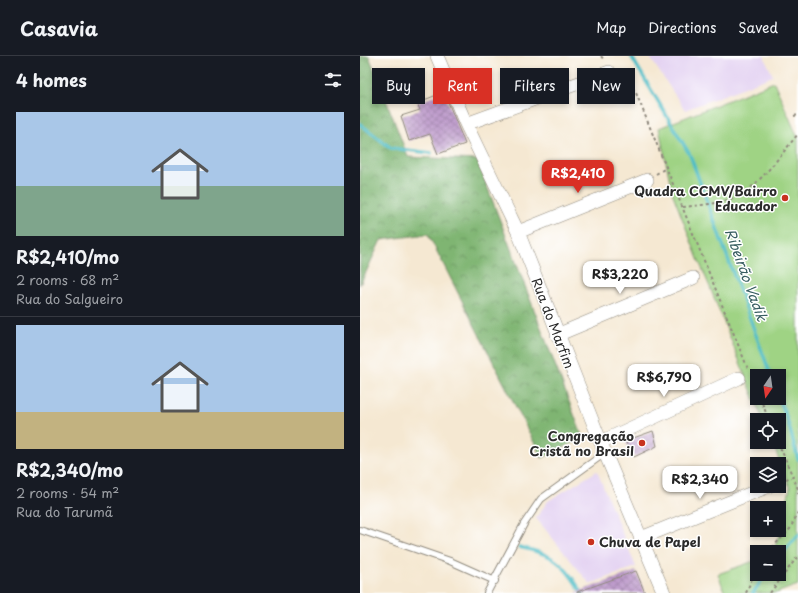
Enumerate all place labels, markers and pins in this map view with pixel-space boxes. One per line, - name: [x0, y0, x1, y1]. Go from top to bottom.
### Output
- pin: R$2,410: [541, 160, 615, 194]
- place label: Quadra CCMV/Bairro Educador: [634, 181, 777, 215]
- marker: Quadra CCMV/Bairro Educador: [780, 193, 790, 203]
- pin: R$3,220: [583, 261, 657, 295]
- pin: R$6,790: [627, 364, 701, 398]
- place label: Congregação Cristã no Brasil: [529, 426, 634, 460]
- marker: Congregação Cristã no Brasil: [637, 438, 647, 448]
- pin: R$2,340: [663, 466, 737, 500]
- place label: Chuva de Papel: [599, 532, 701, 551]
- marker: Chuva de Papel: [586, 537, 596, 547]

